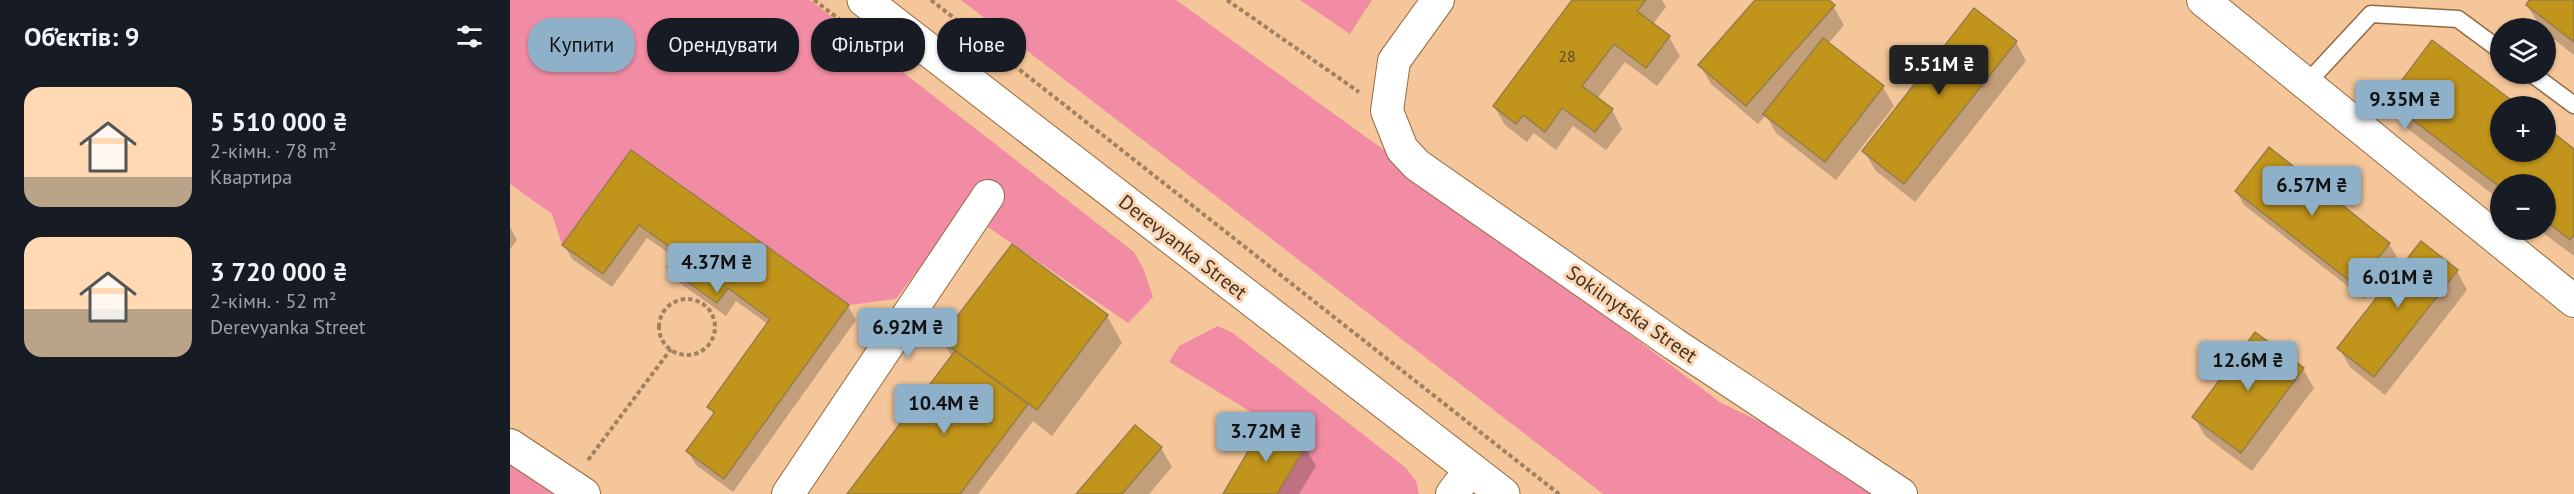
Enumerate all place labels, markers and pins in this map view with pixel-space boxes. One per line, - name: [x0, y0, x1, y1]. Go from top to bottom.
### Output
- pin: 5.51M ₴: [1884, 45, 1994, 96]
- pin: 9.35M ₴: [2350, 80, 2460, 131]
- pin: 6.57M ₴: [2257, 166, 2367, 217]
- pin: 4.37M ₴: [662, 243, 772, 294]
- pin: 6.01M ₴: [2343, 258, 2453, 309]
- pin: 6.92M ₴: [853, 308, 963, 359]
- pin: 12.6M ₴: [2193, 341, 2303, 392]
- pin: 10.4M ₴: [889, 384, 999, 435]
- pin: 3.72M ₴: [1211, 412, 1321, 463]

